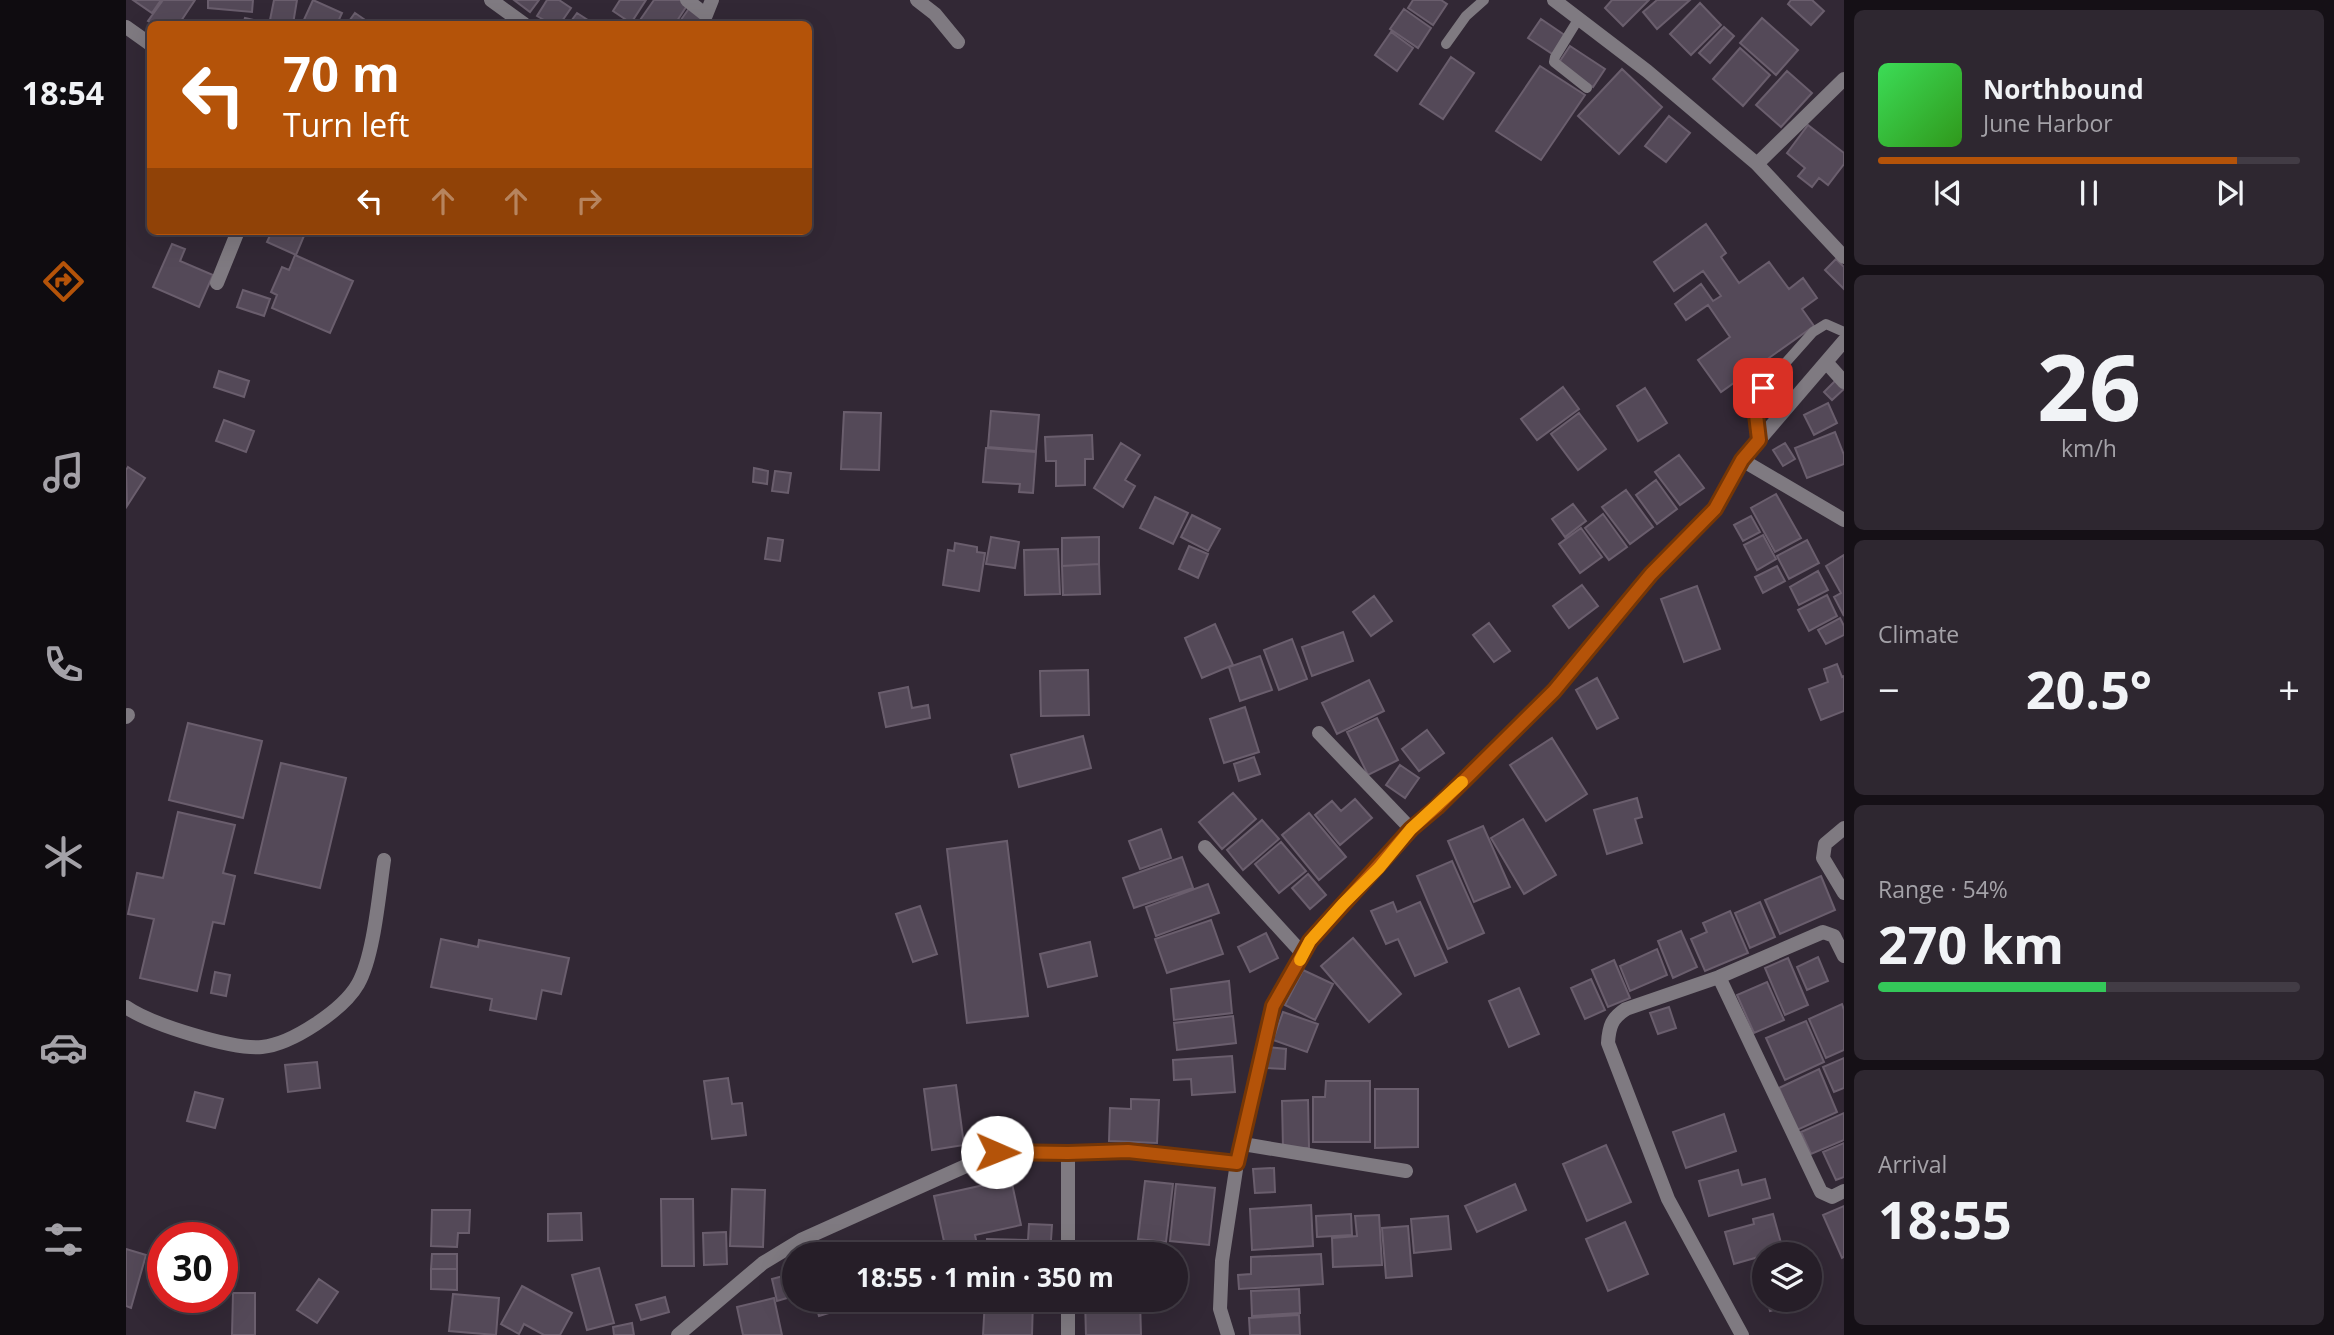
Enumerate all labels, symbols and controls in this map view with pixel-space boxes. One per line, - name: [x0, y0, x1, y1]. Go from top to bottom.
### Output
- text: 70 m: [283, 40, 400, 106]
- icon: left: [168, 49, 259, 140]
- text: 18:54: [22, 71, 104, 114]
- text: Northbound: [1983, 71, 2144, 107]
- text: Turn left: [283, 103, 409, 146]
- text: June Harbor: [1983, 107, 2113, 139]
- icon: previous: [1929, 174, 1967, 212]
- icon: pause: [2070, 174, 2108, 212]
- icon: next: [2211, 174, 2249, 212]
- icon: left: [351, 182, 389, 220]
- icon: ahead: [424, 182, 462, 220]
- icon: ahead: [497, 182, 535, 220]
- icon: right: [570, 182, 608, 220]
- icon: directions: [39, 257, 88, 306]
- text: 26: [2037, 324, 2141, 448]
- pin: [1733, 358, 1793, 418]
- icon: arrive: [1744, 369, 1782, 407]
- text: km/h: [2061, 432, 2117, 464]
- icon: music: [39, 448, 88, 497]
- text: Climate: [1878, 618, 1959, 650]
- icon: phone: [39, 640, 88, 689]
- text: 20.5°: [2026, 653, 2152, 724]
- text: −: [1878, 663, 1900, 715]
- text: +: [2278, 663, 2300, 715]
- icon: climate: [39, 832, 88, 881]
- text: Range · 54%: [1878, 873, 2008, 905]
- text: 270 km: [1878, 908, 2064, 979]
- icon: car: [39, 1023, 88, 1072]
- position arrow: [960, 1115, 1034, 1189]
- text: Arrival: [1878, 1148, 1947, 1180]
- text: 18:55: [1878, 1183, 2012, 1254]
- icon: filters: [39, 1215, 88, 1264]
- speed limit sign: 30: [147, 1222, 238, 1313]
- map controls: [1752, 1242, 1822, 1312]
- button: layers: [1752, 1242, 1822, 1312]
- text: 18:55 · 1 min · 350 m: [856, 1259, 1114, 1295]

